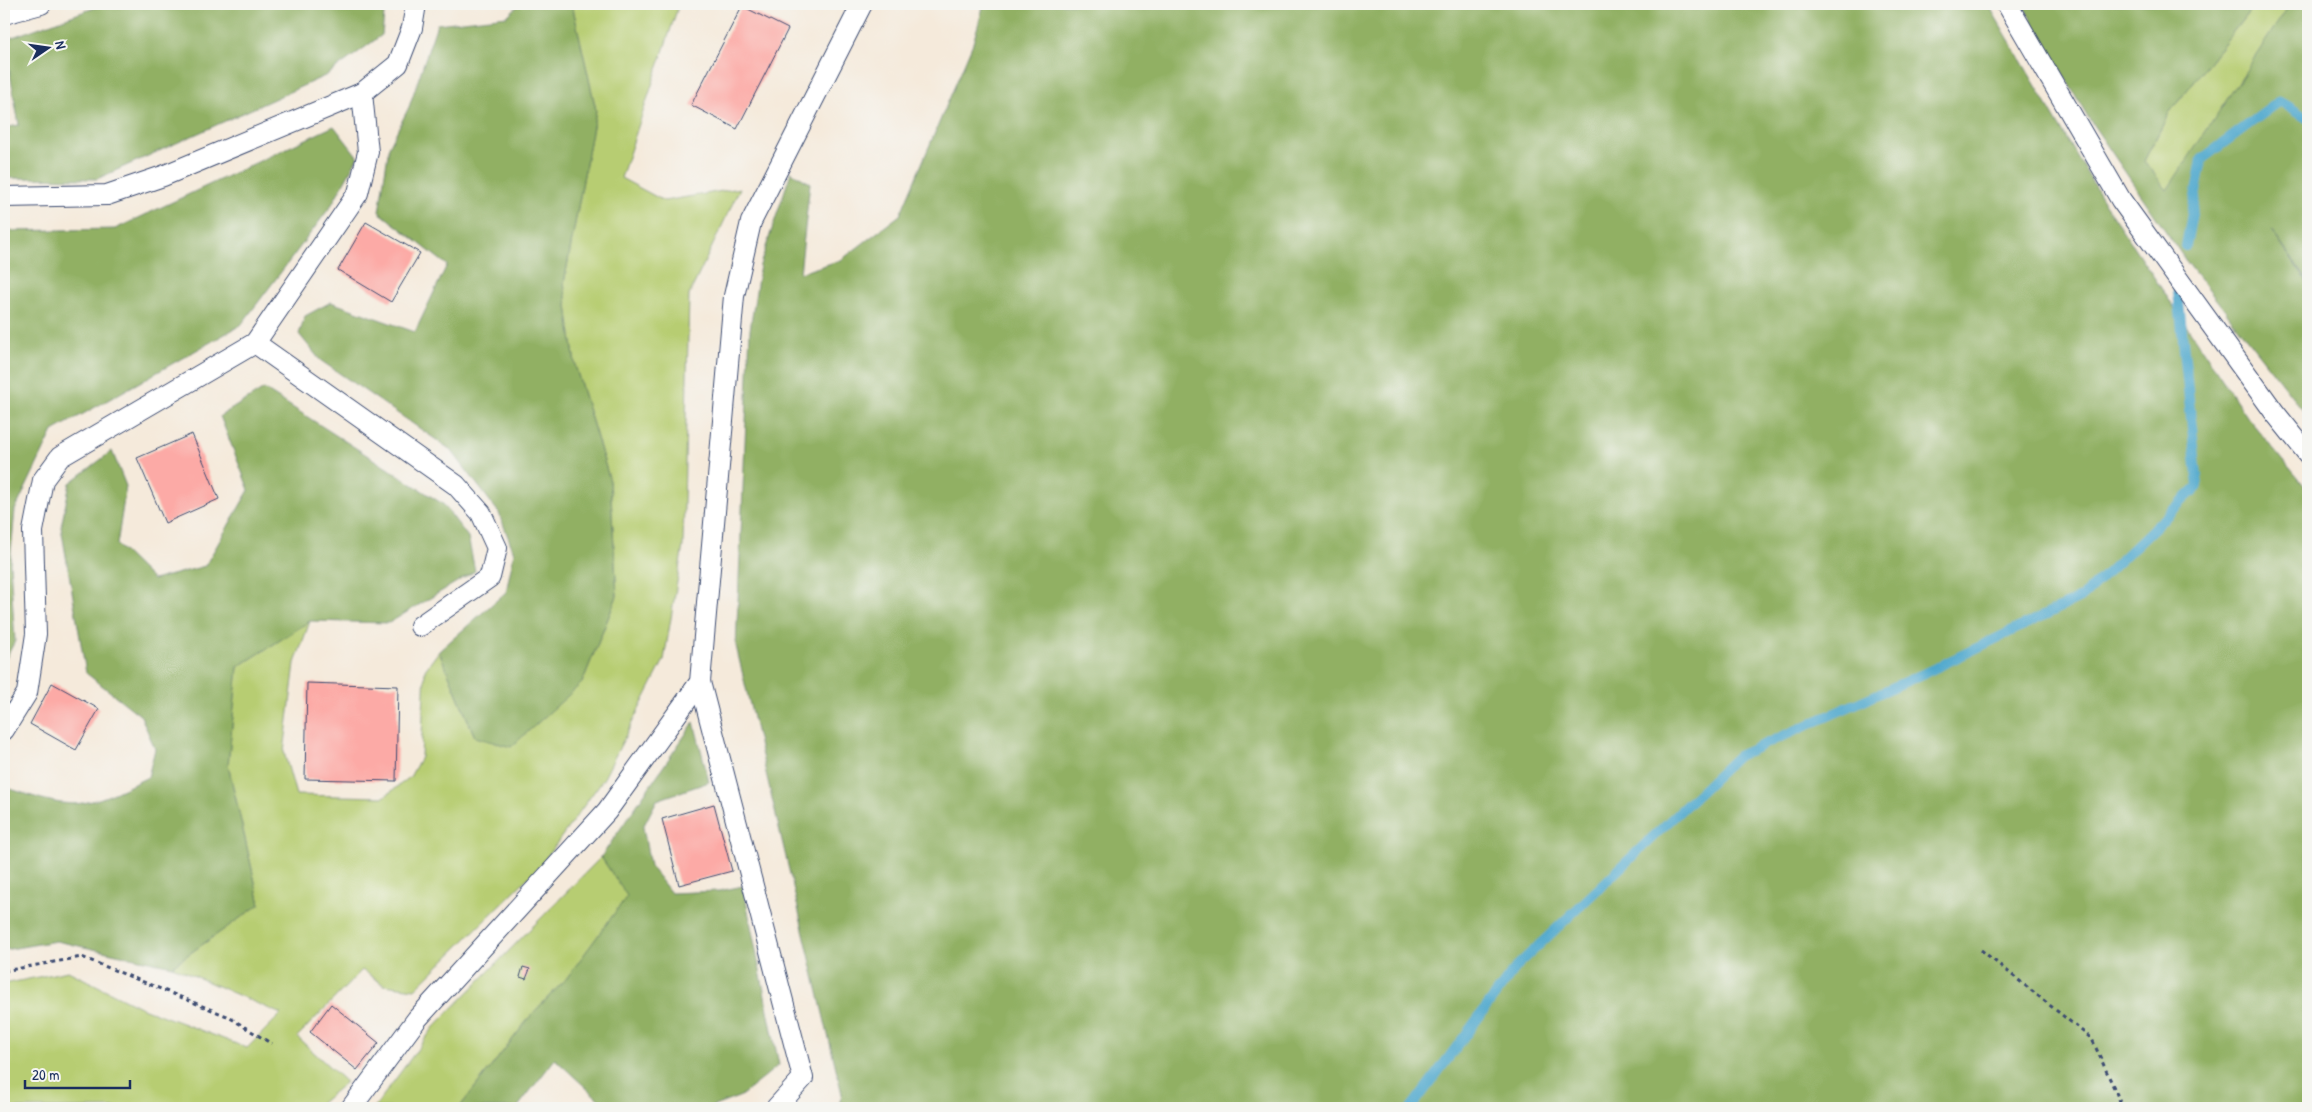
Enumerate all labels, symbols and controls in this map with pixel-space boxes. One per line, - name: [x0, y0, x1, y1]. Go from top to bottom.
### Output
- north arrow: [22, 22, 72, 72]
- text: N: [51, 39, 71, 51]
- scale bar: [25, 1057, 130, 1089]
- text: 20 m: [32, 1064, 59, 1085]

